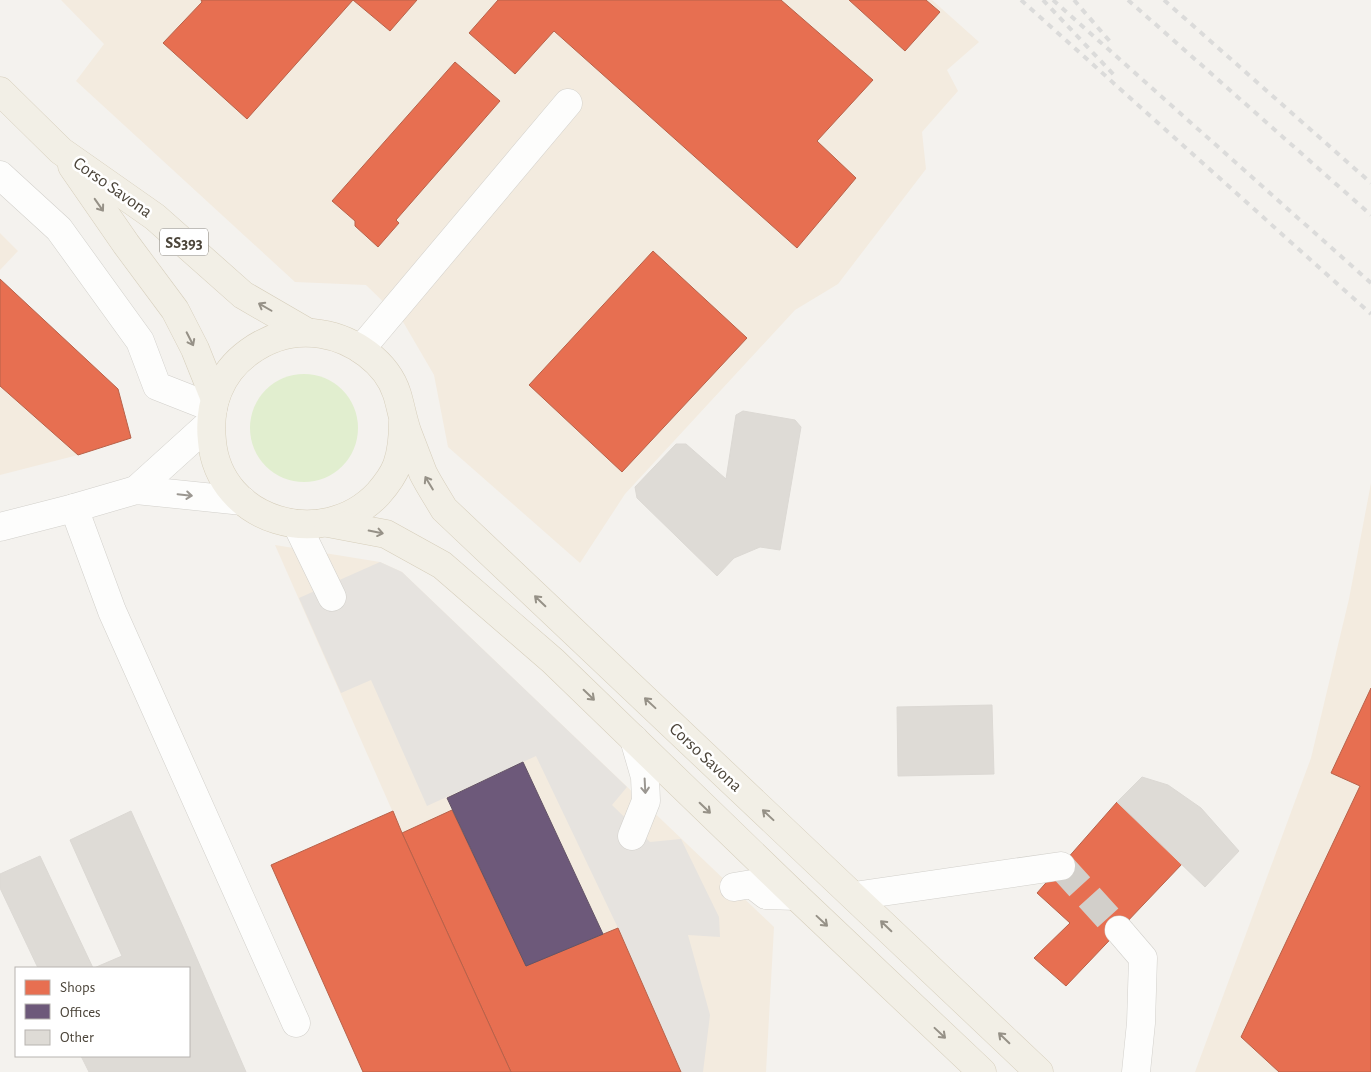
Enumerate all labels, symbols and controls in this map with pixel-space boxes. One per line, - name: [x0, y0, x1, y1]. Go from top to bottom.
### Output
- street label: Corso Savona: [70, 154, 155, 222]
- one-way arrow: [94, 198, 104, 212]
- road number: SS393: [160, 228, 208, 256]
- one-way arrow: [258, 302, 273, 312]
- one-way arrow: [185, 332, 195, 347]
- one-way arrow: [424, 477, 434, 491]
- one-way arrow: [176, 490, 192, 500]
- one-way arrow: [367, 528, 383, 537]
- one-way arrow: [534, 595, 547, 607]
- one-way arrow: [582, 689, 595, 701]
- one-way arrow: [643, 697, 656, 709]
- street label: Corso Savona: [666, 720, 745, 796]
- one-way arrow: [641, 778, 650, 794]
- one-way arrow: [699, 802, 711, 814]
- one-way arrow: [762, 809, 774, 821]
- one-way arrow: [815, 915, 828, 927]
- one-way arrow: [880, 920, 892, 932]
- legend: [15, 967, 190, 1057]
- text: Shops: [60, 980, 95, 995]
- text: Offices: [60, 1005, 101, 1020]
- one-way arrow: [934, 1027, 946, 1039]
- text: Other: [60, 1030, 94, 1045]
- one-way arrow: [997, 1032, 1010, 1044]

